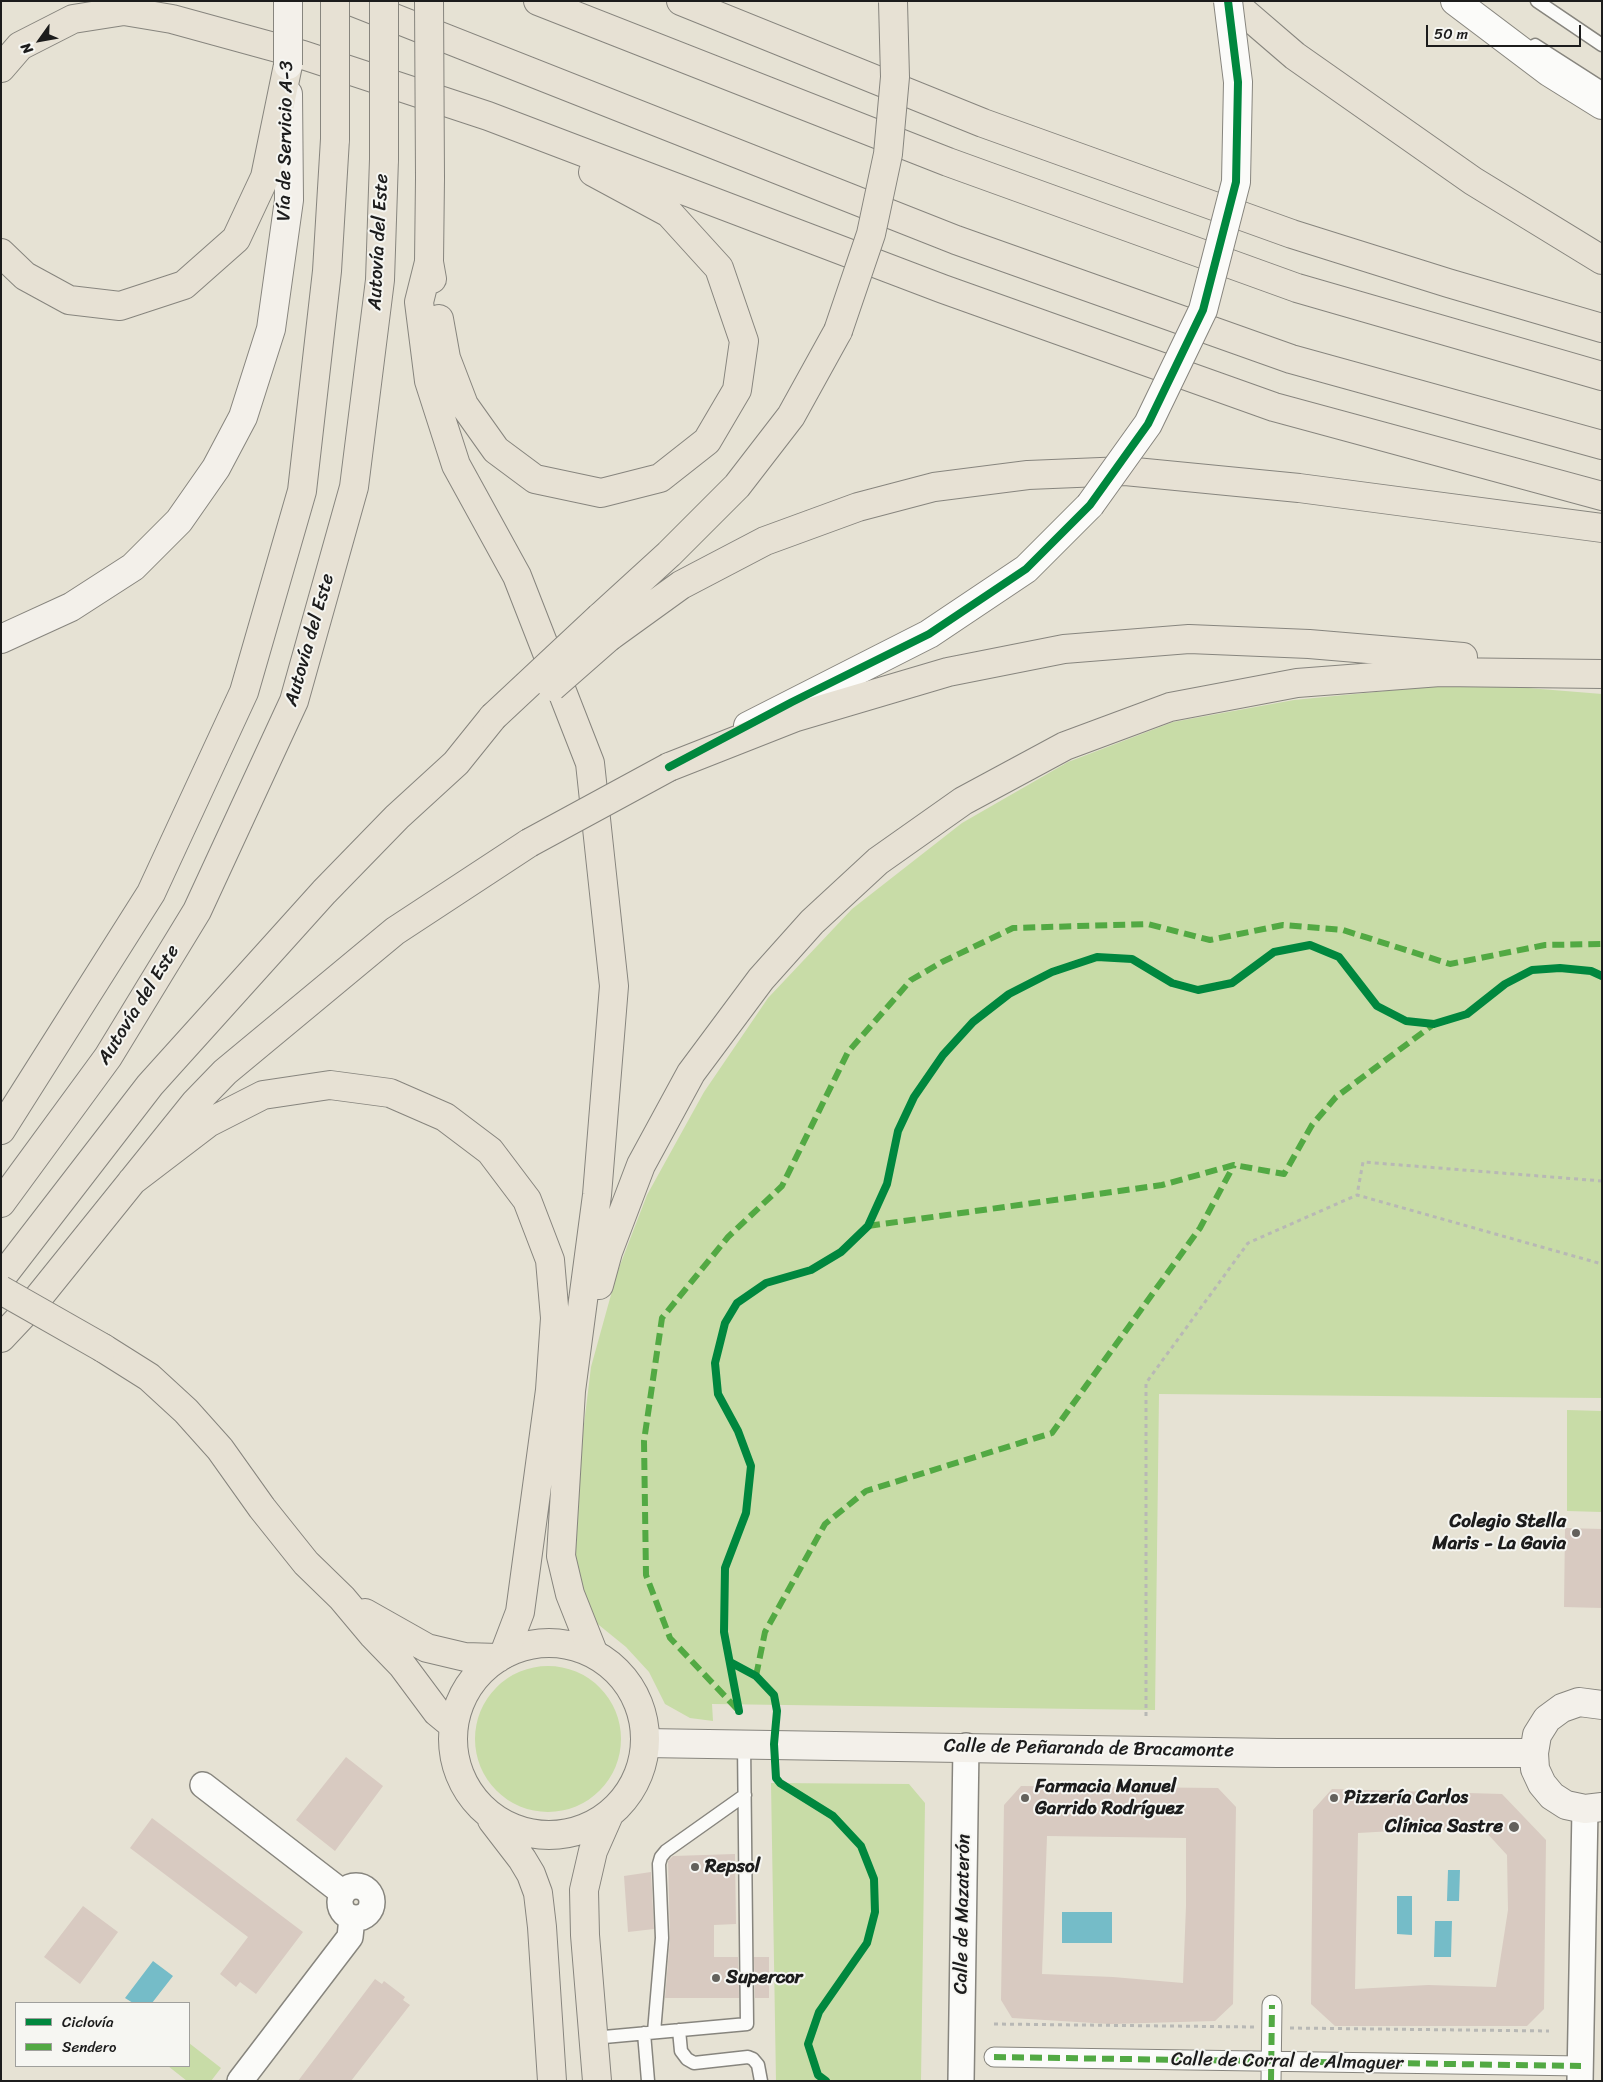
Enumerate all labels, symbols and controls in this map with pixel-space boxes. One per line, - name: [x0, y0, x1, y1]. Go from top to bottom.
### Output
- north arrow: [15, 15, 65, 65]
- scale bar: [1428, 15, 1583, 47]
- text: 50 m: [1434, 21, 1468, 47]
- text: N: [14, 37, 40, 59]
- street label: Vía de Servicio A-3: [273, 61, 299, 221]
- street label: Autovía del Este: [364, 173, 394, 311]
- street label: Autovía del Este: [280, 571, 340, 709]
- street label: Autovía del Este: [93, 941, 185, 1069]
- place label: Colegio Stella Maris - La Gavia: [1432, 1511, 1566, 1555]
- marker: Colegio Stella Maris - La Gavia: [1570, 1527, 1582, 1539]
- street label: Calle de Peñaranda de Bracamonte: [944, 1735, 1234, 1763]
- place label: Farmacia Manuel Garrido Rodríguez: [1035, 1776, 1184, 1820]
- place label: Pizzería Carlos: [1344, 1787, 1468, 1809]
- marker: Farmacia Manuel Garrido Rodríguez: [1019, 1792, 1031, 1804]
- marker: Pizzería Carlos: [1328, 1792, 1340, 1804]
- place label: Clínica Sastre: [1385, 1816, 1503, 1838]
- marker: Clínica Sastre: [1507, 1820, 1521, 1834]
- street label: Calle de Mazaterón: [950, 1834, 976, 1994]
- place label: Repsol: [705, 1856, 760, 1878]
- marker: Repsol: [689, 1861, 701, 1873]
- place label: Supercor: [726, 1967, 802, 1989]
- marker: Supercor: [710, 1972, 722, 1984]
- legend: [15, 2002, 190, 2067]
- text: Ciclovía: [62, 2009, 114, 2035]
- text: Sendero: [62, 2034, 116, 2060]
- street label: Calle de Corral de Almaguer: [1171, 2049, 1403, 2075]

